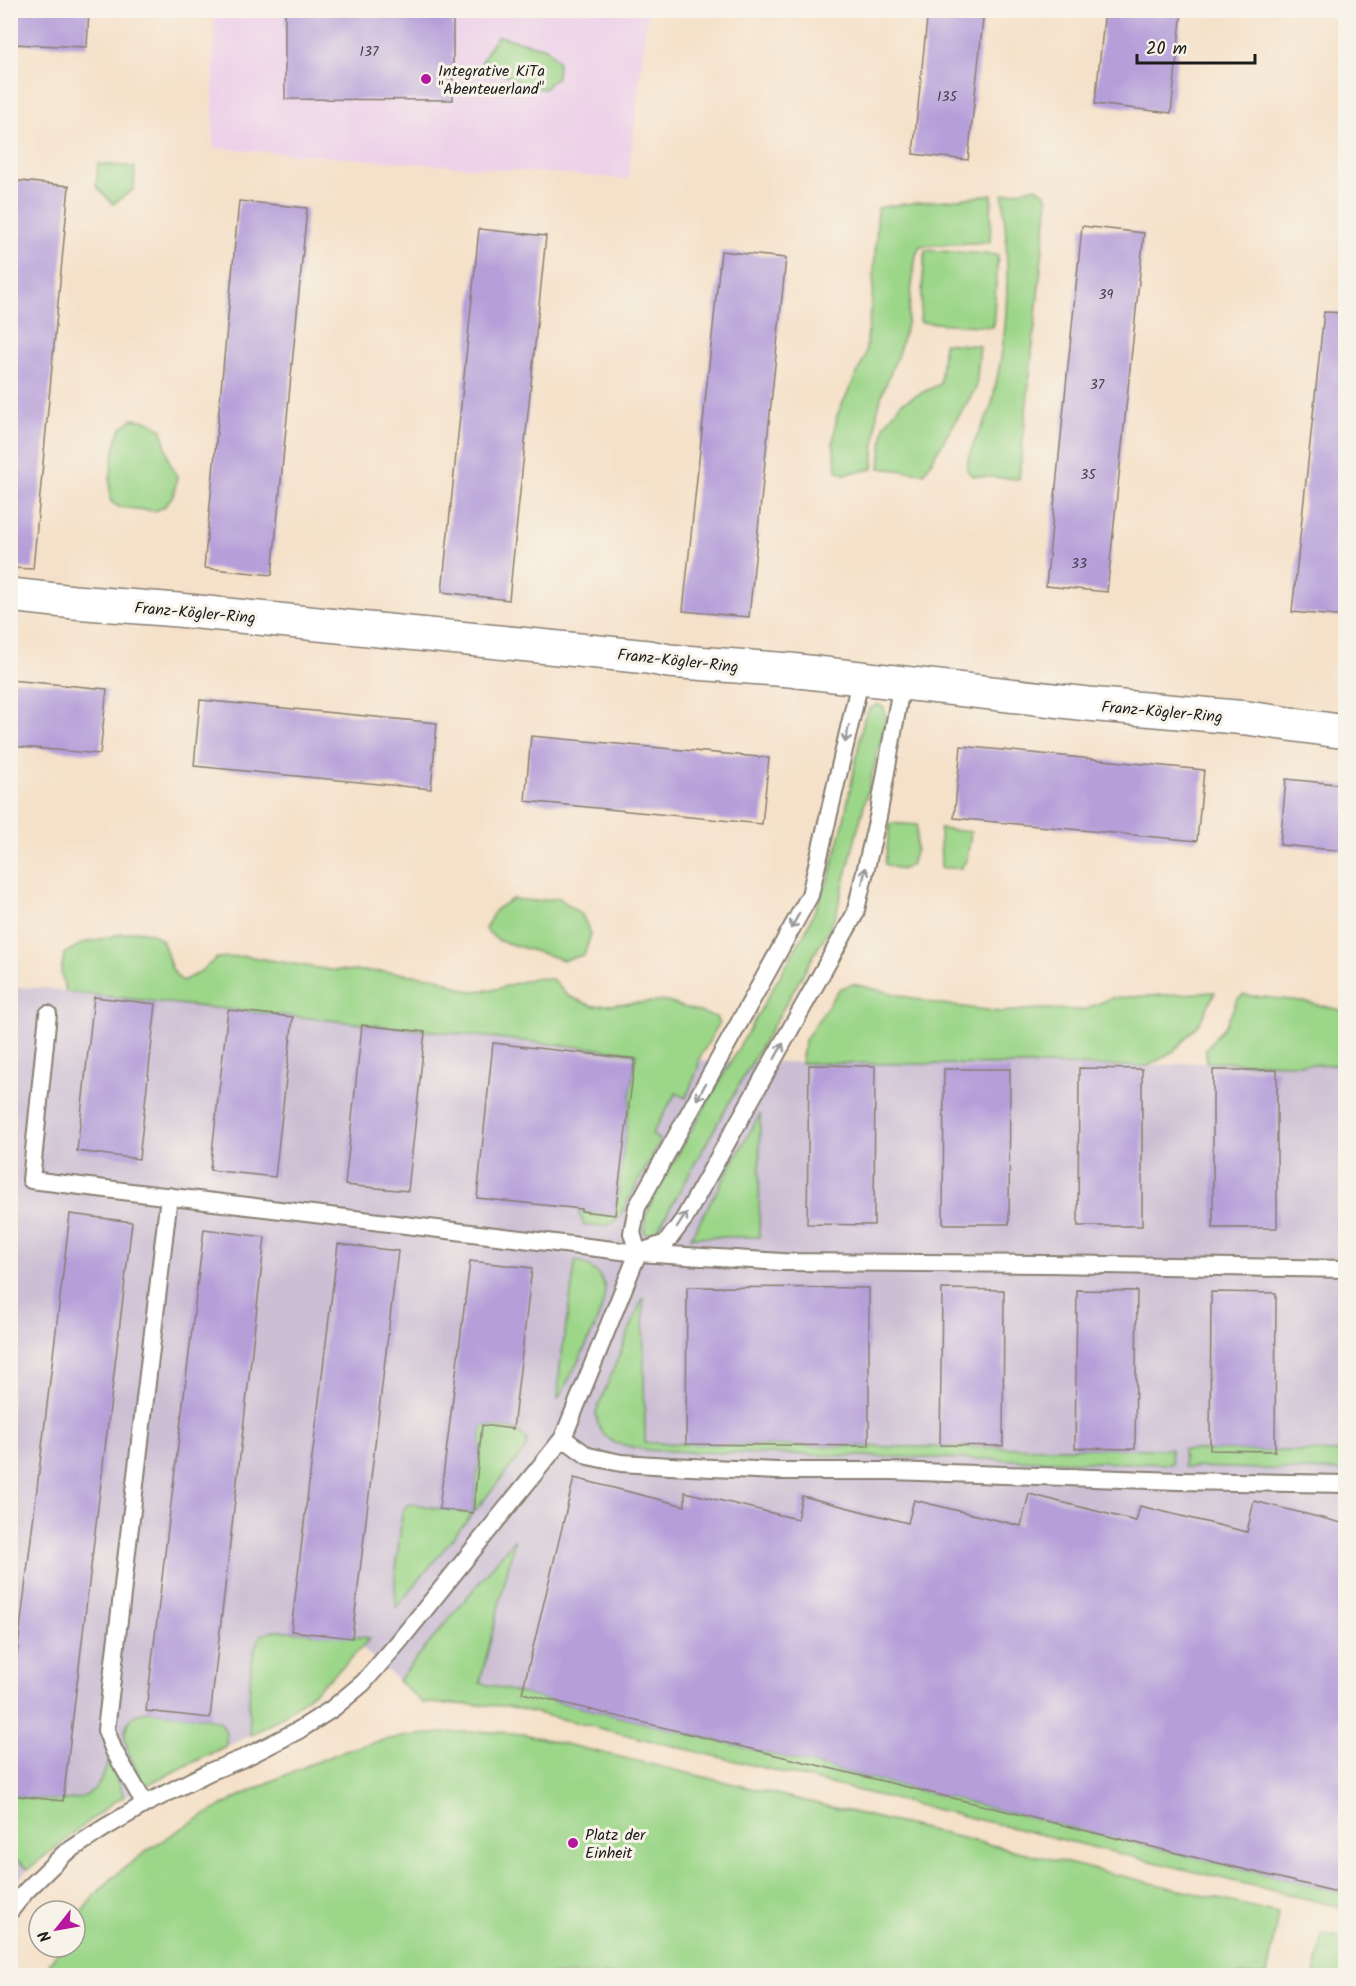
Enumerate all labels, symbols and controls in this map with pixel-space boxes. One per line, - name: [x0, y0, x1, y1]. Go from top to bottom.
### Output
- scale bar: [1137, 27, 1256, 65]
- text: 20 m: [1146, 35, 1187, 64]
- house number: 137: [360, 41, 379, 63]
- place label: Integrative KiTa "Abenteuerland": [438, 59, 545, 102]
- marker: Integrative KiTa "Abenteuerland": [419, 72, 433, 86]
- house number: 135: [937, 86, 958, 108]
- house number: 39: [1099, 284, 1114, 306]
- house number: 37: [1090, 374, 1105, 396]
- house number: 35: [1080, 464, 1097, 486]
- house number: 33: [1071, 553, 1087, 575]
- street label: Franz-Kögler-Ring: [133, 596, 256, 631]
- street label: Franz-Kögler-Ring: [616, 643, 740, 680]
- street label: Franz-Kögler-Ring: [1100, 695, 1223, 730]
- one-way arrow: [841, 725, 853, 744]
- one-way arrow: [858, 867, 870, 886]
- one-way arrow: [789, 912, 801, 929]
- one-way arrow: [773, 1043, 785, 1060]
- one-way arrow: [695, 1083, 707, 1100]
- one-way arrow: [676, 1212, 688, 1229]
- place label: Platz der Einheit: [585, 1823, 647, 1866]
- marker: Platz der Einheit: [566, 1836, 580, 1850]
- north arrow: [27, 1899, 87, 1959]
- text: N: [32, 1925, 59, 1947]

